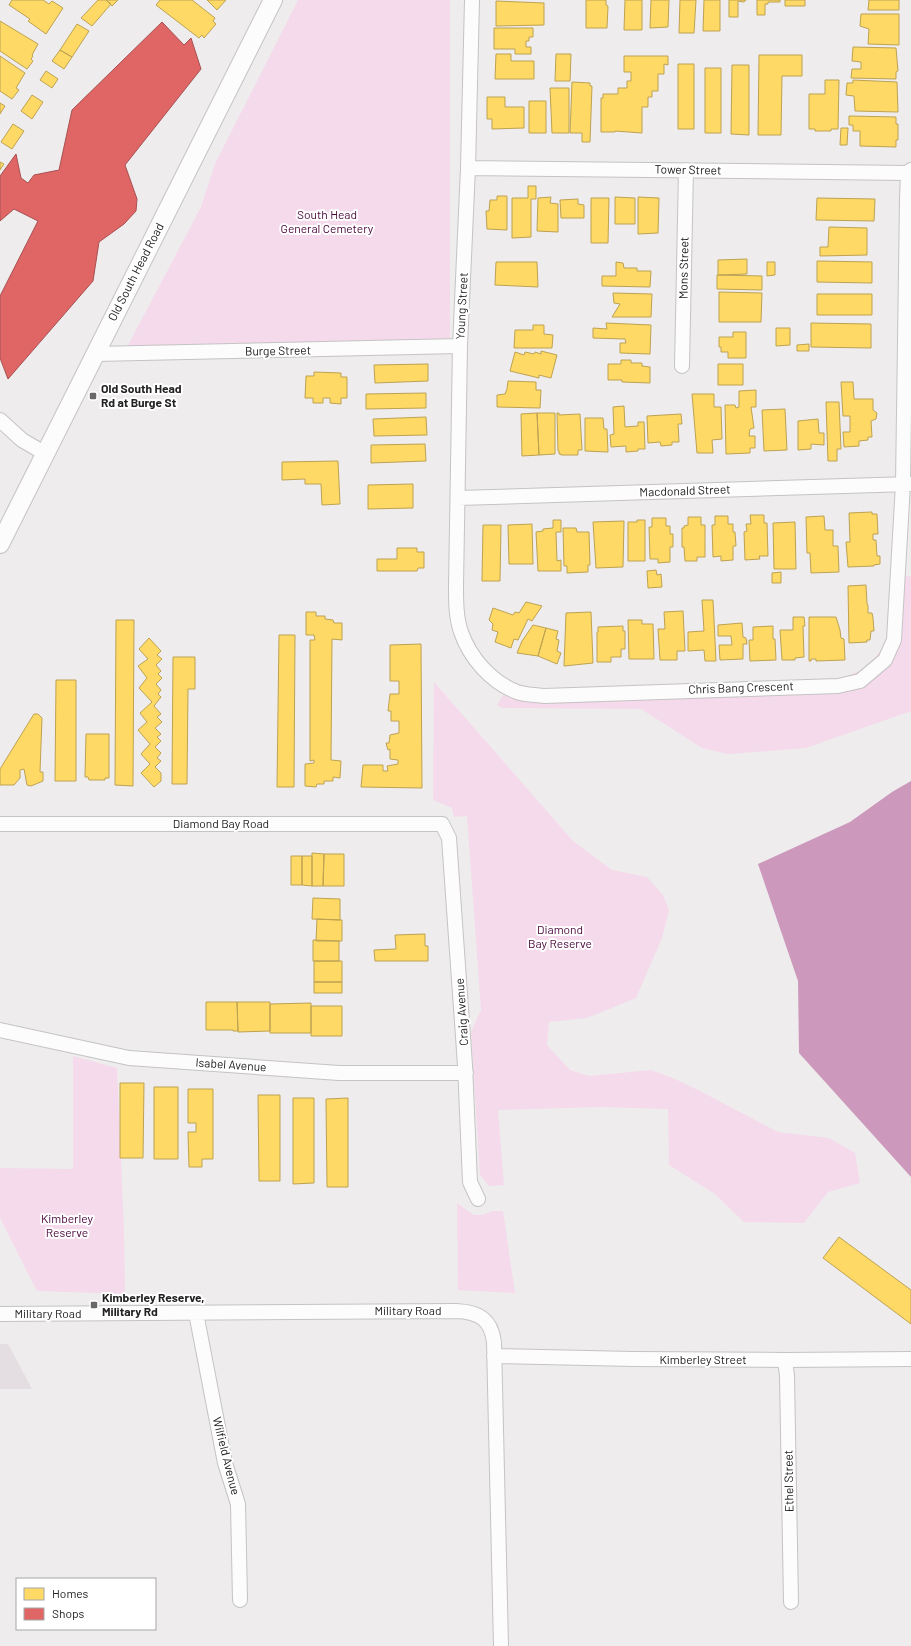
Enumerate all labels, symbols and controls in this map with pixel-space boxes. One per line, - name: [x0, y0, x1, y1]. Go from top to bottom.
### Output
- street label: Tower Street: [655, 161, 721, 177]
- park label: South Head General Cemetery: [281, 207, 374, 235]
- street label: Old South Head Road: [104, 220, 166, 323]
- street label: Mons Street: [675, 237, 691, 299]
- street label: Young Street: [452, 272, 470, 340]
- street label: Burge Street: [245, 342, 311, 358]
- place label: Old South Head Rd at Burge St: [101, 381, 182, 409]
- marker: Old South Head Rd at Burge St: [88, 391, 98, 401]
- street label: Macdonald Street: [639, 481, 731, 499]
- street label: Chris Bang Crescent: [688, 678, 794, 696]
- street label: Diamond Bay Road: [173, 816, 269, 830]
- park label: Diamond Bay Reserve: [528, 922, 592, 950]
- street label: Craig Avenue: [452, 978, 470, 1046]
- street label: Isabel Avenue: [195, 1055, 267, 1073]
- park label: Kimberley Reserve: [41, 1211, 93, 1239]
- place label: Kimberley Reserve, Military Rd: [102, 1290, 204, 1318]
- marker: Kimberley Reserve, Military Rd: [89, 1300, 99, 1310]
- street label: Military Road: [374, 1303, 442, 1317]
- street label: Military Road: [14, 1306, 82, 1320]
- street label: Kimberley Street: [659, 1352, 747, 1366]
- street label: Wilfield Avenue: [211, 1415, 243, 1496]
- street label: Ethel Street: [780, 1450, 796, 1512]
- legend: [16, 1578, 156, 1630]
- text: Homes: [52, 1586, 89, 1600]
- text: Shops: [52, 1606, 85, 1620]

